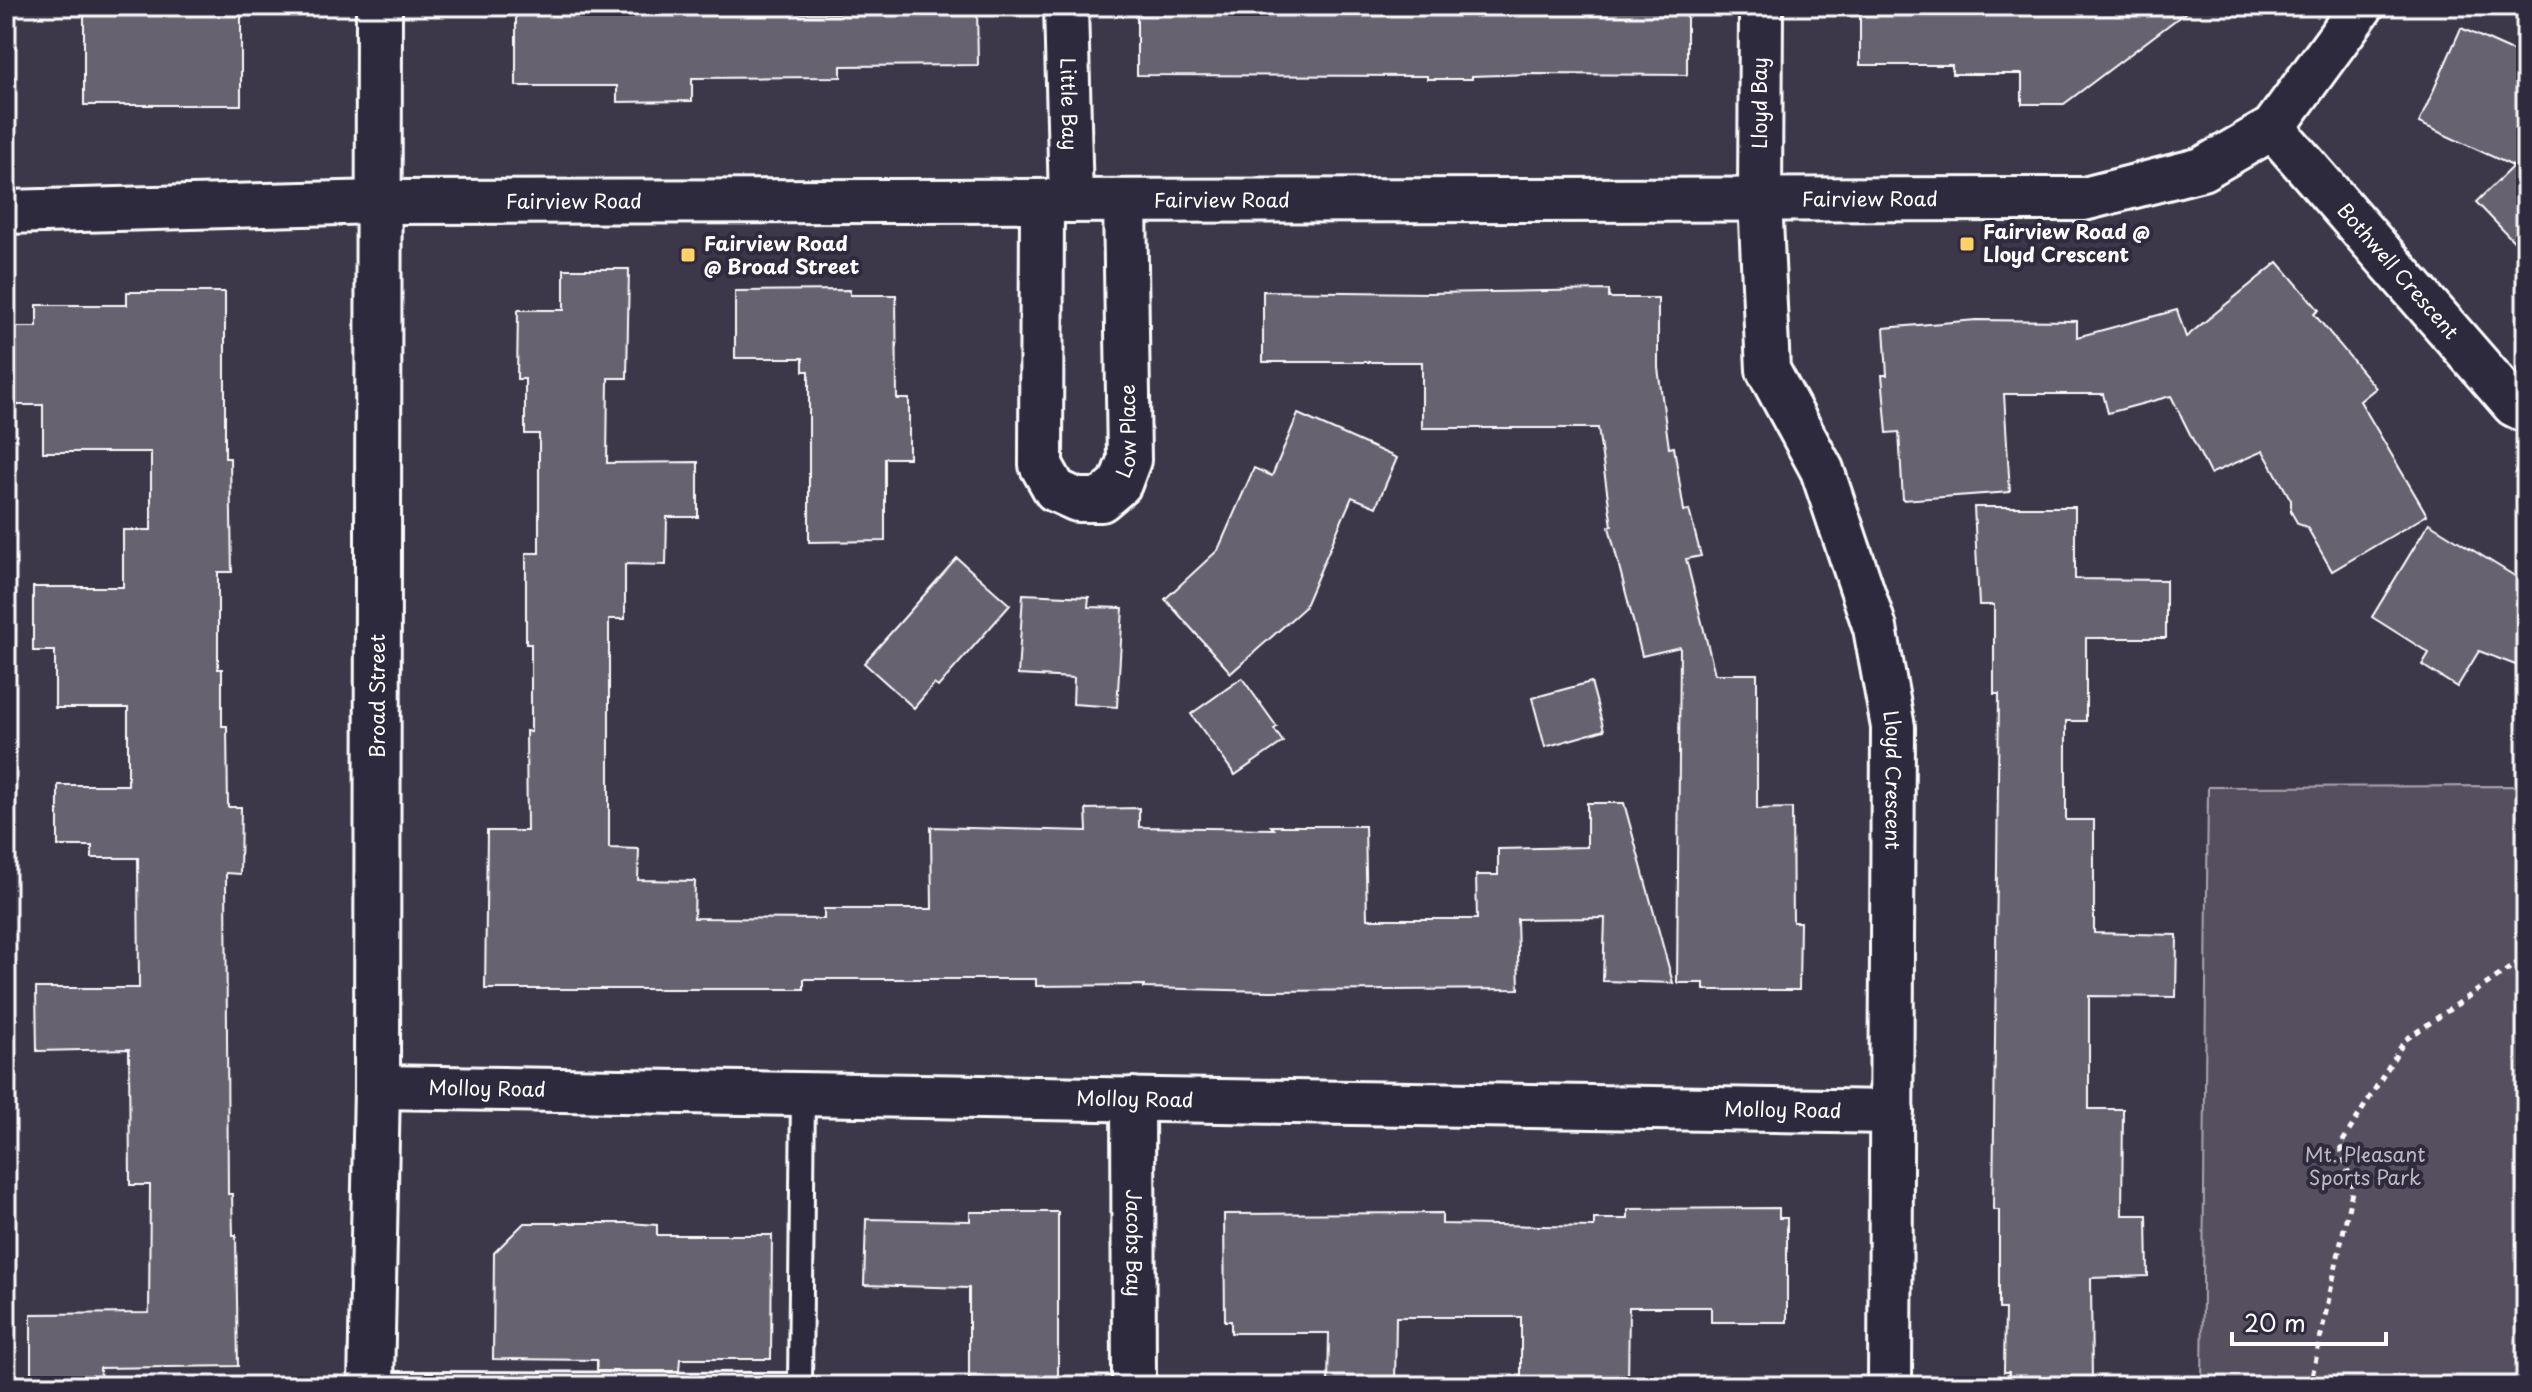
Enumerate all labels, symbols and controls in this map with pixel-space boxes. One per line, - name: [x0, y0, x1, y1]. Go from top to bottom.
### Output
- street label: Little Bay: [1053, 57, 1086, 151]
- street label: Lloyd Bay: [1744, 57, 1774, 149]
- street label: Fairview Road: [1802, 183, 1938, 213]
- street label: Fairview Road: [1154, 184, 1290, 215]
- street label: Fairview Road: [506, 186, 642, 216]
- street label: Bothwell Crescent: [2331, 196, 2466, 345]
- place label: Fairview Road @ Lloyd Crescent: [1983, 216, 2150, 269]
- place label: Fairview Road @ Broad Street: [704, 228, 860, 281]
- marker: Fairview Road @ Lloyd Crescent: [1958, 235, 1976, 253]
- marker: Fairview Road @ Broad Street: [679, 246, 697, 264]
- street label: Low Place: [1108, 384, 1144, 482]
- street label: Broad Street: [362, 634, 392, 758]
- street label: Lloyd Crescent: [1876, 708, 1909, 850]
- street label: Molloy Road: [428, 1072, 546, 1104]
- street label: Molloy Road: [1076, 1083, 1194, 1114]
- street label: Molloy Road: [1724, 1093, 1842, 1125]
- park label: Mt. Pleasant Sports Park: [2305, 1139, 2425, 1192]
- street label: Jacobs Bay: [1119, 1189, 1150, 1297]
- scale bar: [2232, 1296, 2386, 1346]
- text: 20 m: [2244, 1304, 2306, 1340]

